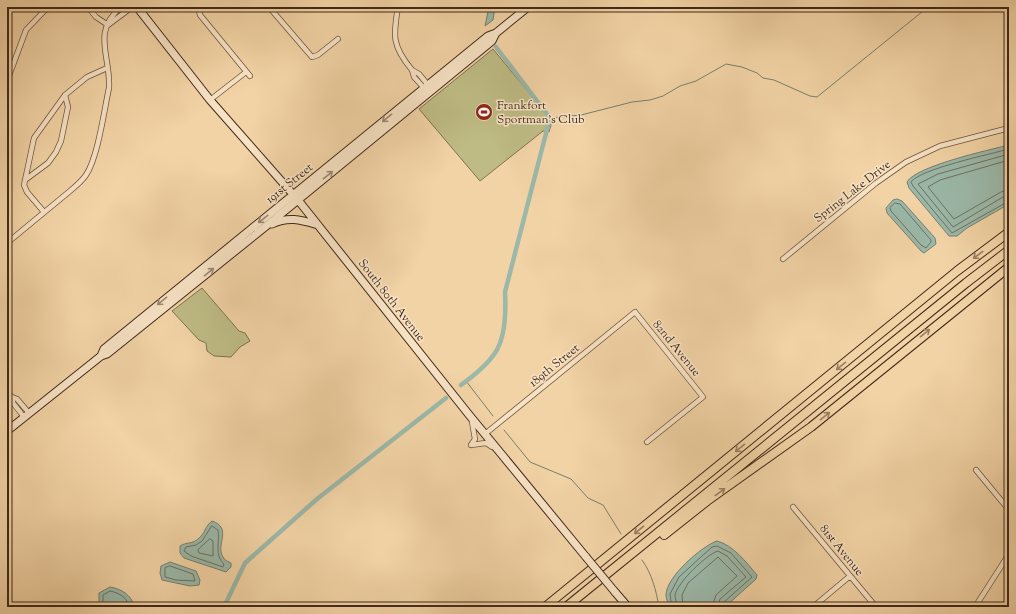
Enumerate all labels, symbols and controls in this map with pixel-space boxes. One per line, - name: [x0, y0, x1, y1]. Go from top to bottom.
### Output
- place label: Frankfort Sportman's Club: [497, 97, 585, 129]
- sports icon: Frankfort Sportman's Club: [474, 102, 494, 122]
- one-way arrow: [381, 114, 392, 123]
- street label: Spring Lake Drive: [810, 156, 895, 228]
- street label: 191st Street: [262, 159, 317, 208]
- one-way arrow: [323, 171, 333, 180]
- one-way arrow: [257, 214, 268, 223]
- one-way arrow: [972, 251, 983, 260]
- street label: South 80th Avenue: [353, 256, 429, 346]
- one-way arrow: [204, 268, 215, 277]
- one-way arrow: [157, 297, 168, 306]
- street label: 82nd Avenue: [648, 317, 705, 381]
- one-way arrow: [920, 329, 931, 338]
- street label: 189th Street: [525, 340, 584, 392]
- one-way arrow: [835, 362, 846, 371]
- one-way arrow: [819, 411, 830, 420]
- one-way arrow: [734, 444, 745, 453]
- one-way arrow: [714, 488, 725, 496]
- street label: 81st Avenue: [815, 521, 868, 581]
- one-way arrow: [634, 526, 644, 535]

